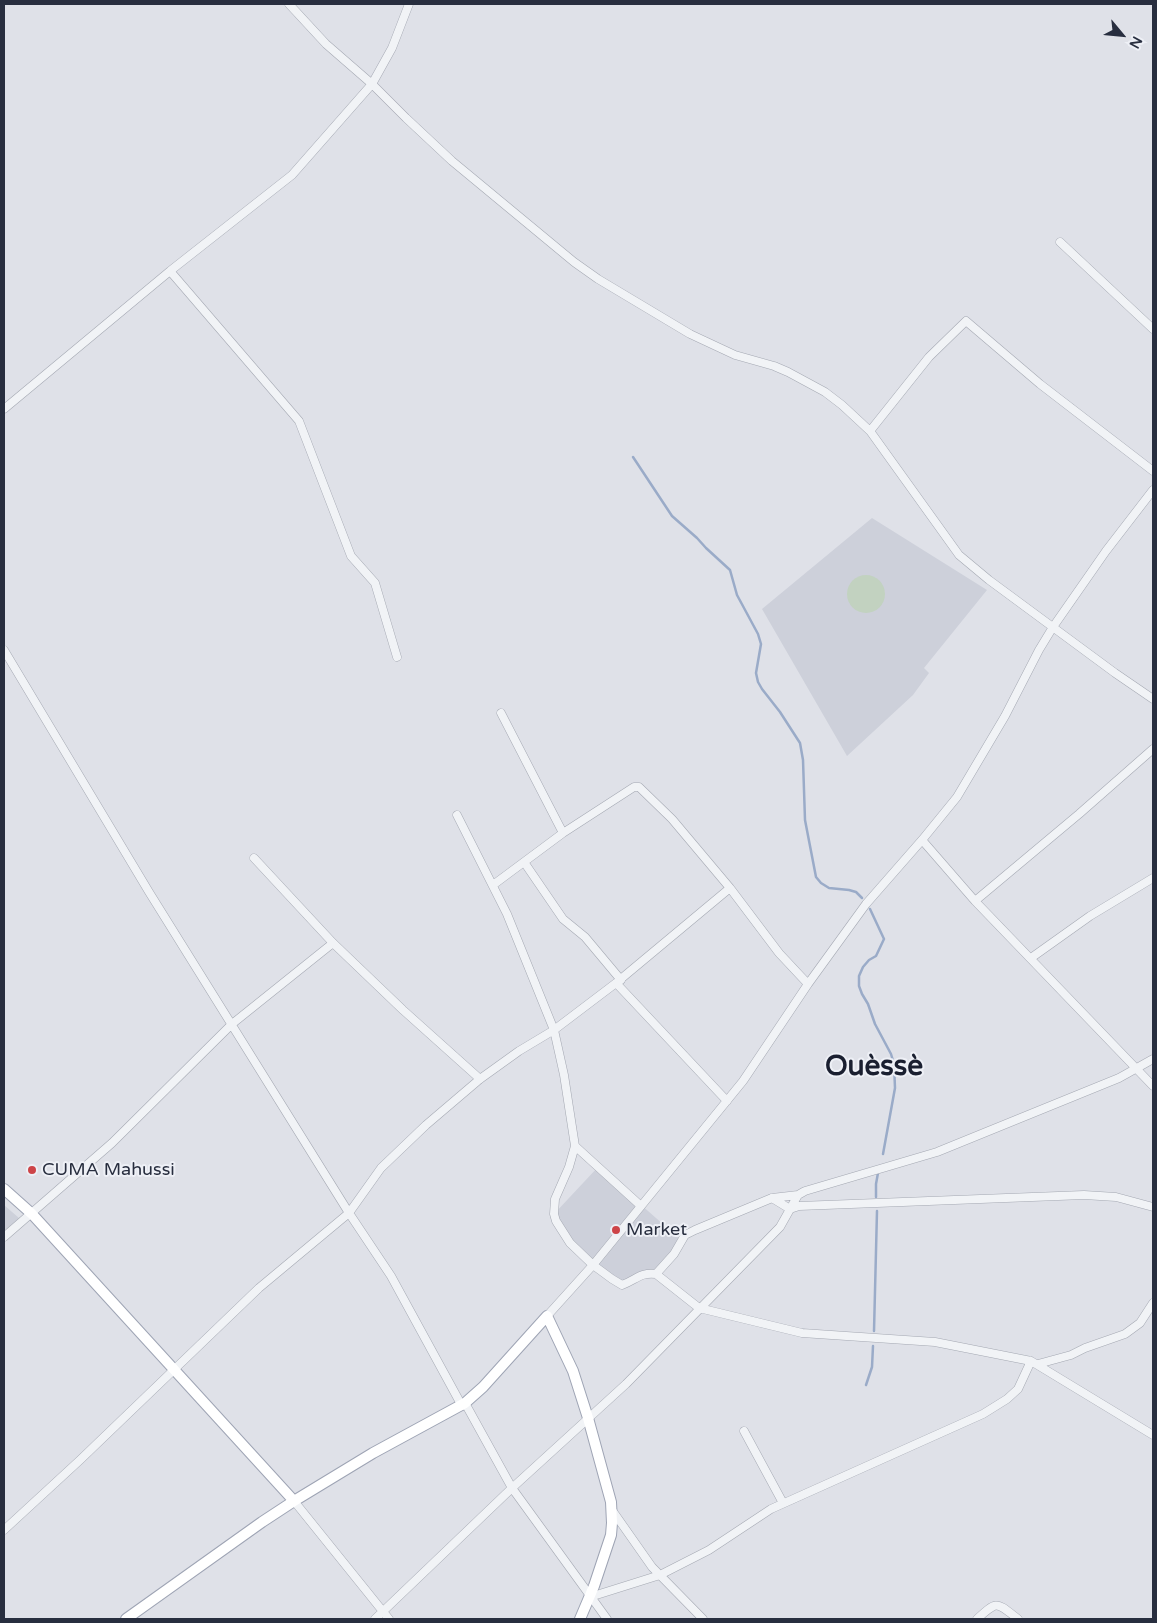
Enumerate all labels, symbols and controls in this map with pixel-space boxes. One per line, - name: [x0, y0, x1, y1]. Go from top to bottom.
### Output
- north arrow: [1097, 10, 1147, 60]
- text: N: [1126, 33, 1146, 51]
- district label: Ouèssè: [825, 1051, 923, 1085]
- place label: CUMA Mahussi: [42, 1159, 175, 1181]
- marker: CUMA Mahussi: [26, 1164, 38, 1176]
- place label: Market: [626, 1219, 687, 1241]
- marker: Market: [610, 1224, 622, 1236]

